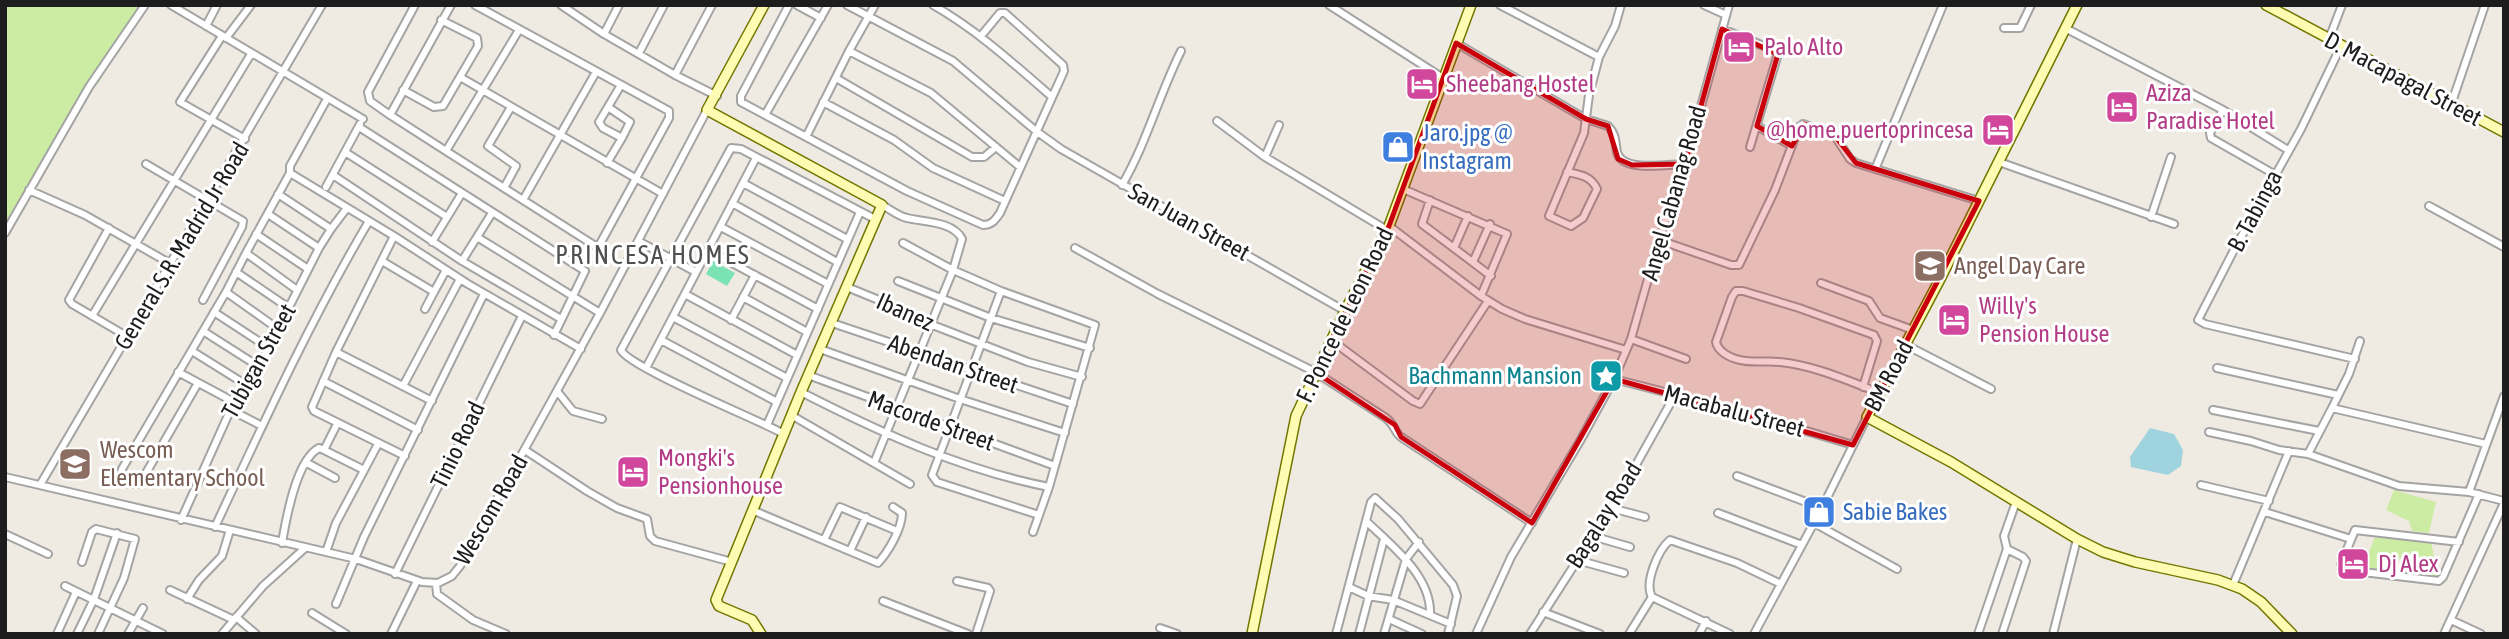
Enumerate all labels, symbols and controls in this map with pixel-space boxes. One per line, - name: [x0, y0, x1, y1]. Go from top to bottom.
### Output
- street label: D. Macapagal Street: [2320, 26, 2486, 131]
- hotel icon: Palo Alto: [1720, 28, 1758, 66]
- place label: Palo Alto: [1764, 33, 1843, 60]
- hotel icon: Sheebang Hostel: [1403, 65, 1441, 103]
- place label: Sheebang Hostel: [1446, 70, 1595, 97]
- place label: Aziza Paradise Hotel: [2146, 79, 2276, 134]
- hotel icon: Aziza Paradise Hotel: [2103, 88, 2141, 126]
- street label: Angel Cabanag Road: [1636, 102, 1711, 283]
- hotel icon: @home.puertoprincesa: [1979, 111, 2017, 149]
- place label: @home.puertoprincesa: [1766, 116, 1974, 143]
- place label: Jaro.jpg @ Instagram: [1422, 119, 1513, 174]
- shop icon: Jaro.jpg @ Instagram: [1379, 128, 1417, 166]
- street label: General S.R. Madrid Jr Road: [109, 137, 254, 354]
- street label: B. Tabinga: [2222, 165, 2287, 256]
- street label: San Juan Street: [1124, 177, 1255, 266]
- street label: F. Ponce de Leon Road: [1291, 223, 1399, 407]
- district label: PRINCESA HOMES: [555, 240, 751, 270]
- school or university icon: Angel Day Care: [1911, 247, 1949, 285]
- place label: Angel Day Care: [1954, 252, 2086, 279]
- street label: Ibanez: [872, 287, 938, 336]
- place label: Willy's Pension House: [1979, 292, 2109, 347]
- street label: Tubigan Street: [216, 299, 301, 423]
- hotel icon: Willy's Pension House: [1935, 301, 1973, 339]
- street label: Abendan Street: [885, 329, 1022, 398]
- street label: BM Road: [1859, 336, 1918, 416]
- place icon: Bachmann Mansion: [1587, 357, 1625, 395]
- place label: Bachmann Mansion: [1408, 362, 1582, 389]
- street label: Macabalu Street: [1661, 379, 1807, 442]
- street label: Macorde Street: [864, 385, 998, 456]
- street label: Tinio Road: [425, 397, 490, 493]
- place label: Wescom Elementary School: [100, 436, 266, 491]
- place label: Mongki's Pensionhouse: [658, 444, 783, 499]
- school or university icon: Wescom Elementary School: [56, 445, 94, 483]
- street label: Wescom Road: [448, 450, 533, 570]
- hotel icon: Mongki's Pensionhouse: [614, 453, 652, 491]
- street label: Bagalay Road: [1560, 457, 1647, 573]
- shop icon: Sabie Bakes: [1800, 493, 1838, 531]
- place label: Sabie Bakes: [1843, 498, 1947, 525]
- hotel icon: Dj Alex: [2334, 545, 2372, 583]
- place label: Dj Alex: [2378, 550, 2439, 577]

